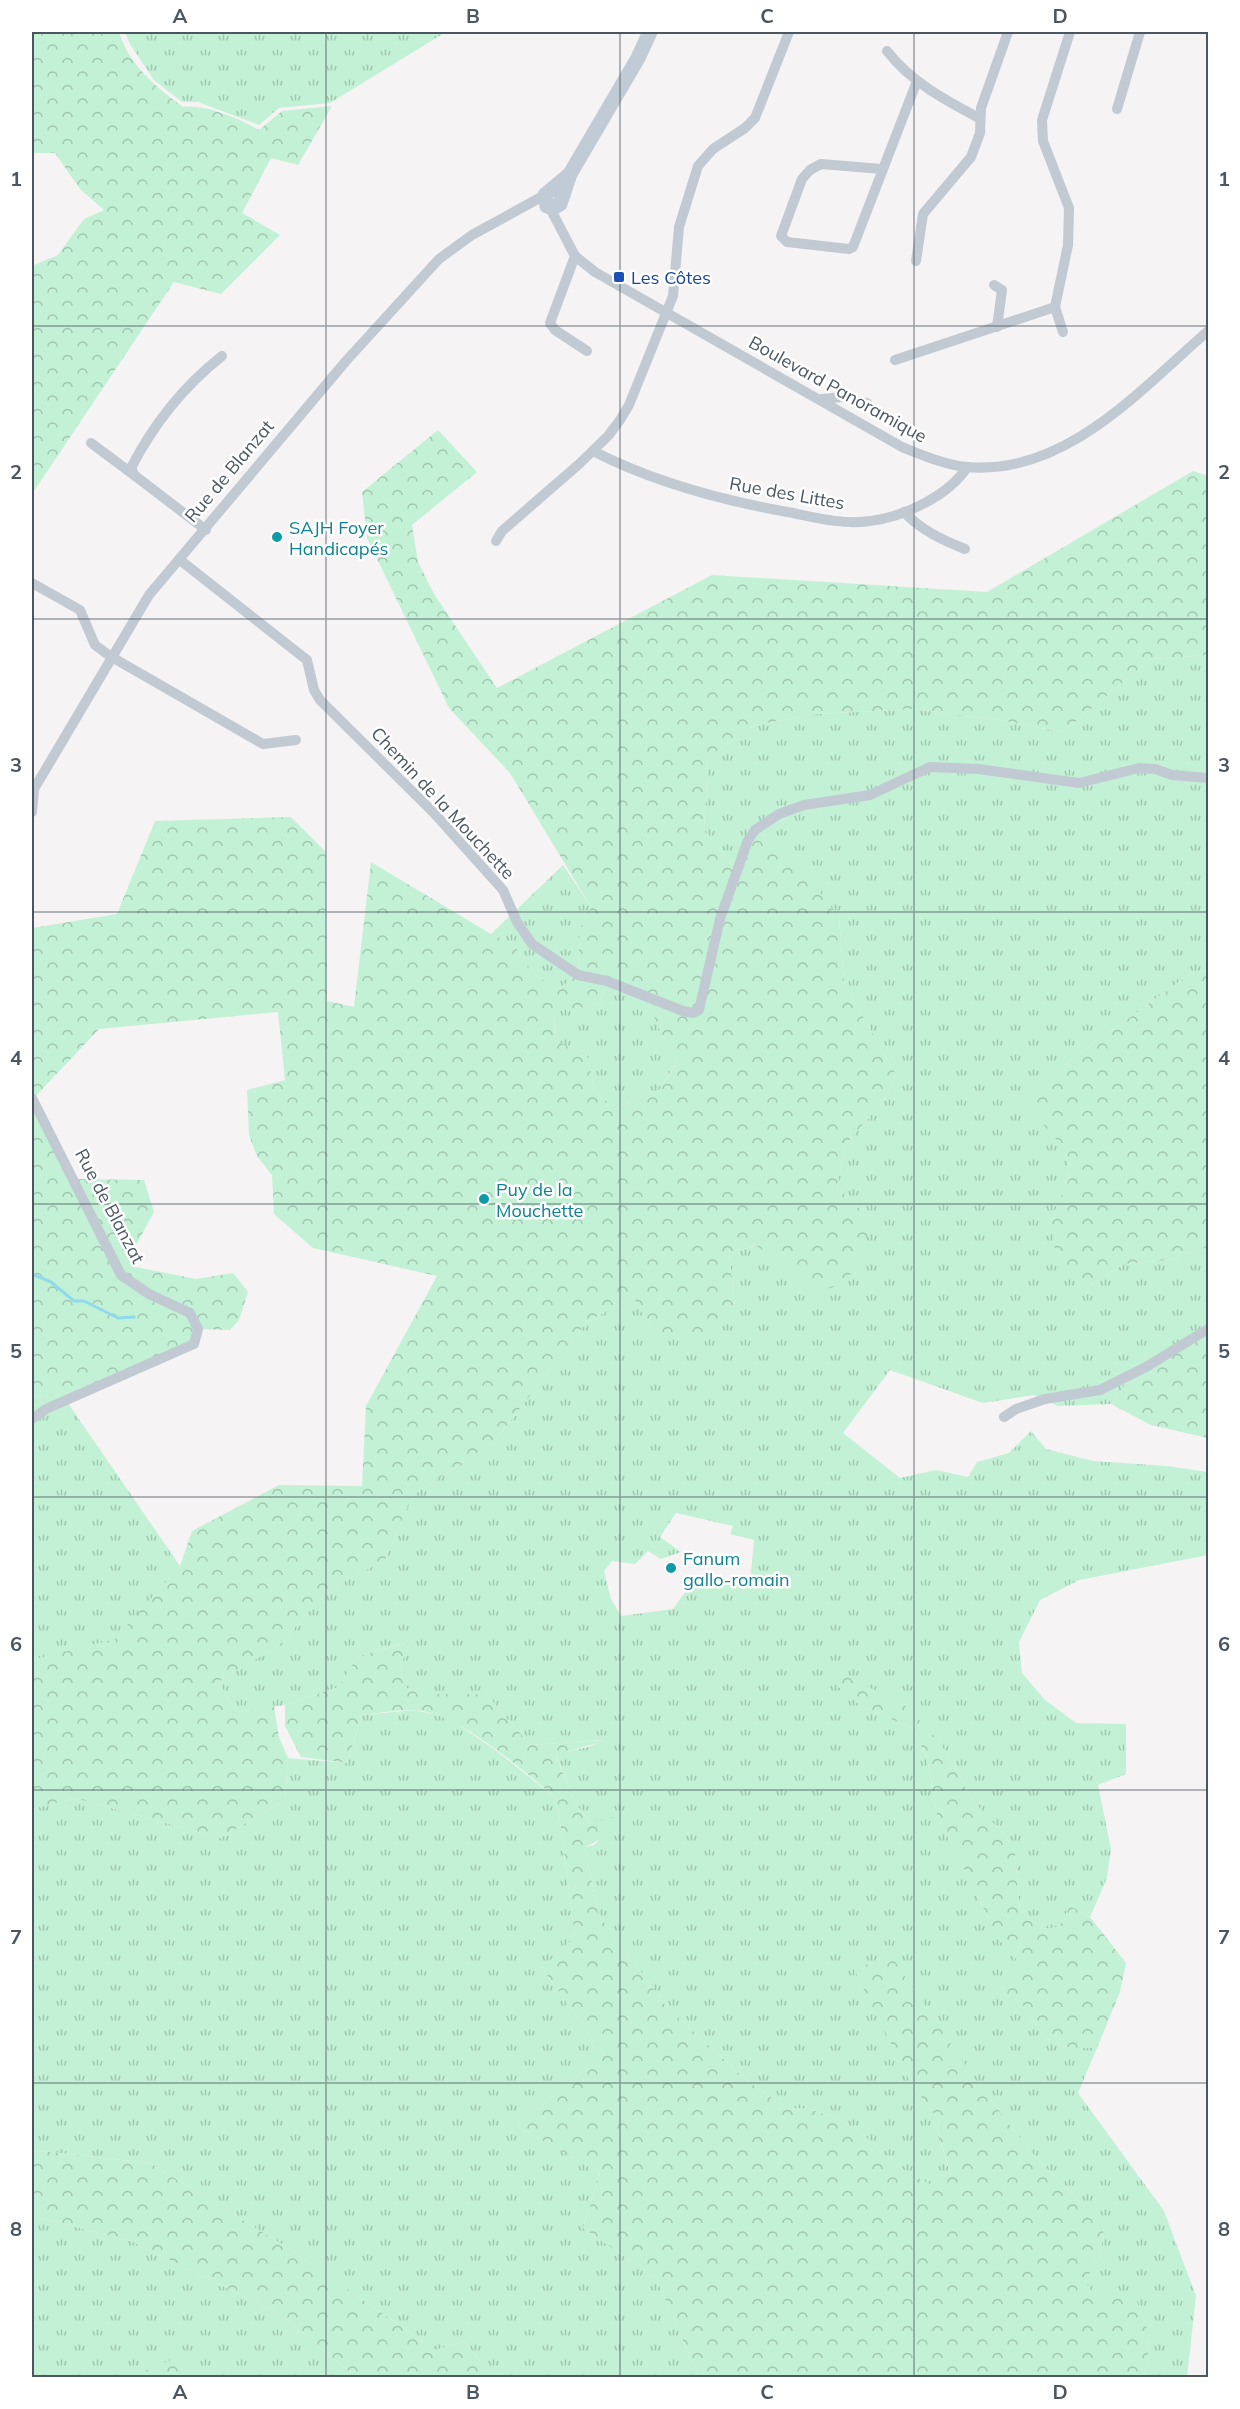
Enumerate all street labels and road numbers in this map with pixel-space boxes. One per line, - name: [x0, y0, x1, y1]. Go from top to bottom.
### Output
- street label: Boulevard Panoramique: [745, 330, 931, 448]
- street label: Rue de Blanzat: [179, 415, 279, 527]
- street label: Rue des Littes: [728, 472, 846, 514]
- street label: Chemin de la Mouchette: [366, 722, 520, 884]
- street label: Rue de Blanzat: [70, 1145, 150, 1267]

